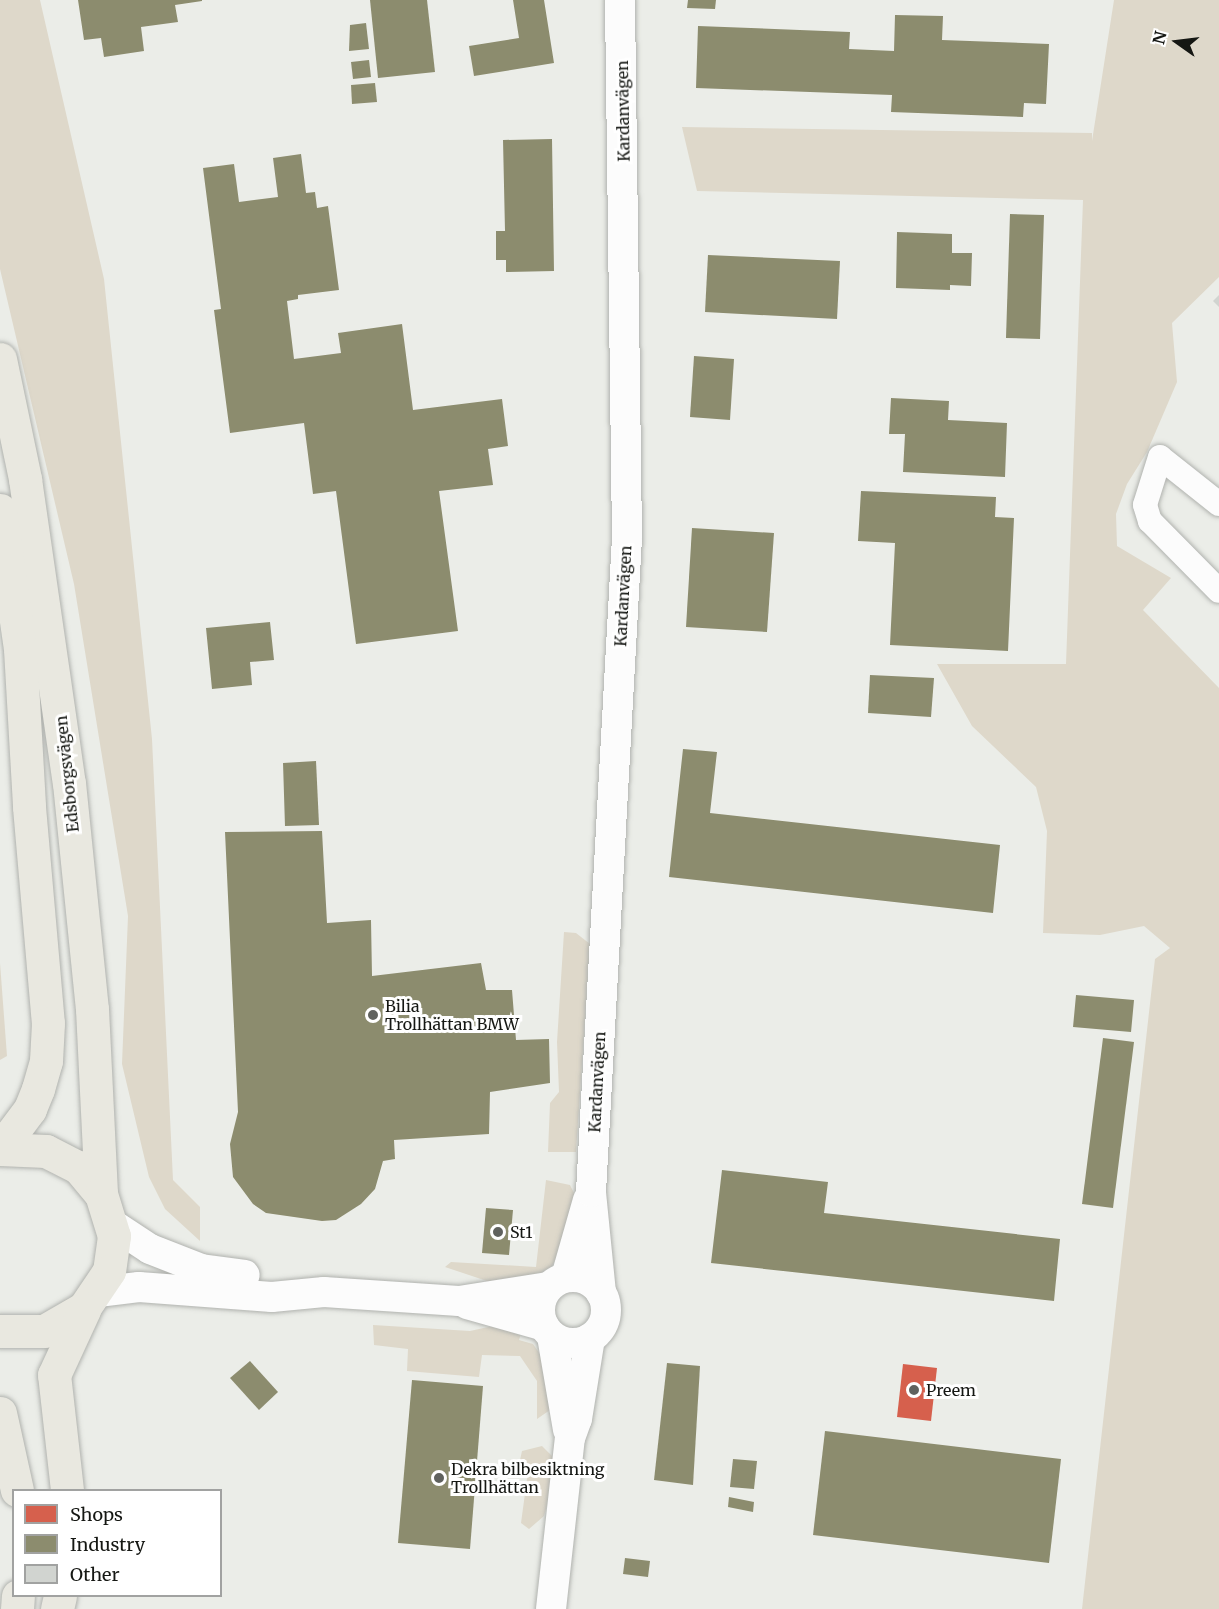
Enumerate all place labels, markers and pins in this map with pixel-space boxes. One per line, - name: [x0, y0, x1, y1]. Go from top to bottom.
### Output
- place label: Bilia Trollhättan BMW: [385, 996, 519, 1034]
- marker: Bilia Trollhättan BMW: [366, 1008, 380, 1022]
- place label: St1: [510, 1222, 533, 1242]
- marker: St1: [491, 1225, 505, 1239]
- place label: Preem: [926, 1380, 976, 1400]
- marker: Preem: [907, 1383, 921, 1397]
- place label: Dekra bilbesiktning Trollhättan: [451, 1459, 604, 1497]
- marker: Dekra bilbesiktning Trollhättan: [432, 1471, 446, 1485]

